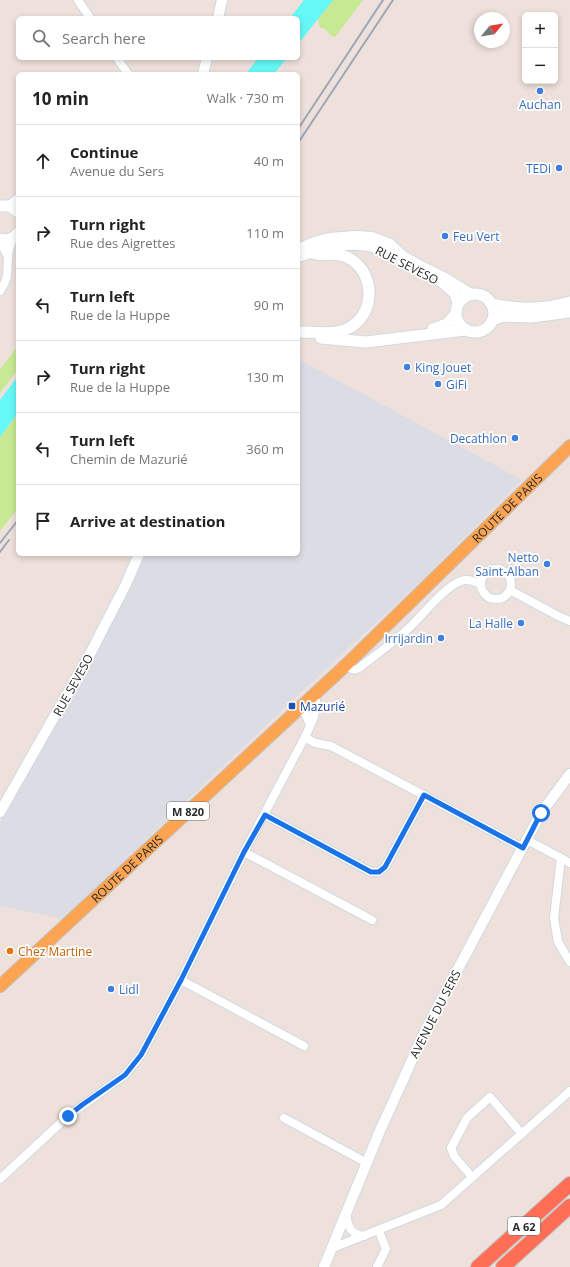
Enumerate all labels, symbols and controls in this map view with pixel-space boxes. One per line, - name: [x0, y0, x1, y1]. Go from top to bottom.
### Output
- north arrow: [474, 12, 510, 48]
- map controls: [522, 12, 558, 84]
- button: +: [522, 12, 558, 48]
- search box: [16, 16, 300, 60]
- icon: search: [30, 27, 52, 49]
- text: Search here: [62, 28, 146, 48]
- button: −: [522, 48, 558, 84]
- marker: Auchan: [535, 86, 545, 96]
- text: 10 min: [32, 87, 89, 110]
- text: Walk · 730 m: [207, 89, 284, 107]
- place label: Auchan: [519, 96, 561, 113]
- text: Continue: [70, 142, 138, 162]
- icon: ahead: [32, 150, 54, 172]
- text: 40 m: [254, 152, 284, 170]
- place label: TEDi: [526, 160, 551, 177]
- text: Avenue du Sers: [70, 162, 164, 180]
- marker: TEDi: [554, 163, 564, 173]
- text: Turn right: [70, 214, 145, 234]
- icon: right: [32, 222, 54, 244]
- text: 110 m: [246, 224, 284, 242]
- place label: Feu Vert: [453, 228, 499, 245]
- marker: Feu Vert: [440, 231, 450, 241]
- text: Rue des Aigrettes: [70, 234, 175, 252]
- street label: RUE SEVESO: [372, 242, 442, 288]
- text: Turn left: [70, 286, 135, 306]
- icon: left: [32, 294, 54, 316]
- text: 90 m: [254, 296, 284, 314]
- text: Rue de la Huppe: [70, 306, 170, 324]
- text: Turn right: [70, 358, 145, 378]
- place label: King Jouet: [415, 359, 471, 376]
- marker: King Jouet: [402, 362, 412, 372]
- icon: right: [32, 366, 54, 388]
- text: 130 m: [246, 368, 284, 386]
- place label: GiFi: [446, 376, 467, 393]
- text: Rue de la Huppe: [70, 378, 170, 396]
- marker: GiFi: [433, 379, 443, 389]
- text: Turn left: [70, 430, 135, 450]
- place label: Decathlon: [450, 430, 507, 447]
- marker: Decathlon: [510, 433, 520, 443]
- icon: left: [32, 438, 54, 460]
- text: 360 m: [246, 440, 284, 458]
- text: Chemin de Mazurié: [70, 450, 188, 468]
- street label: ROUTE DE PARIS: [468, 469, 546, 546]
- icon: arrive: [32, 510, 54, 532]
- text: Arrive at destination: [70, 511, 225, 531]
- place label: Netto Saint-Alban: [475, 549, 539, 580]
- marker: Netto Saint-Alban: [542, 559, 552, 569]
- place label: La Halle: [469, 615, 513, 632]
- marker: La Halle: [516, 618, 526, 628]
- place label: Irrijardin: [384, 630, 433, 647]
- marker: Irrijardin: [436, 633, 446, 643]
- street label: RUE SEVESO: [49, 651, 97, 719]
- place label: Mazurié: [300, 698, 345, 715]
- marker: Mazurié: [287, 701, 297, 711]
- road number: M 820: [167, 802, 209, 820]
- route start: [532, 804, 550, 822]
- street label: ROUTE DE PARIS: [87, 831, 167, 906]
- place label: Chez Martine: [18, 943, 92, 960]
- marker: Chez Martine: [5, 946, 15, 956]
- street label: AVENUE DU SERS: [405, 967, 465, 1061]
- place label: Lidl: [119, 981, 139, 998]
- marker: Lidl: [106, 984, 116, 994]
- route end: [59, 1107, 77, 1125]
- road number: A 62: [508, 1217, 540, 1235]

